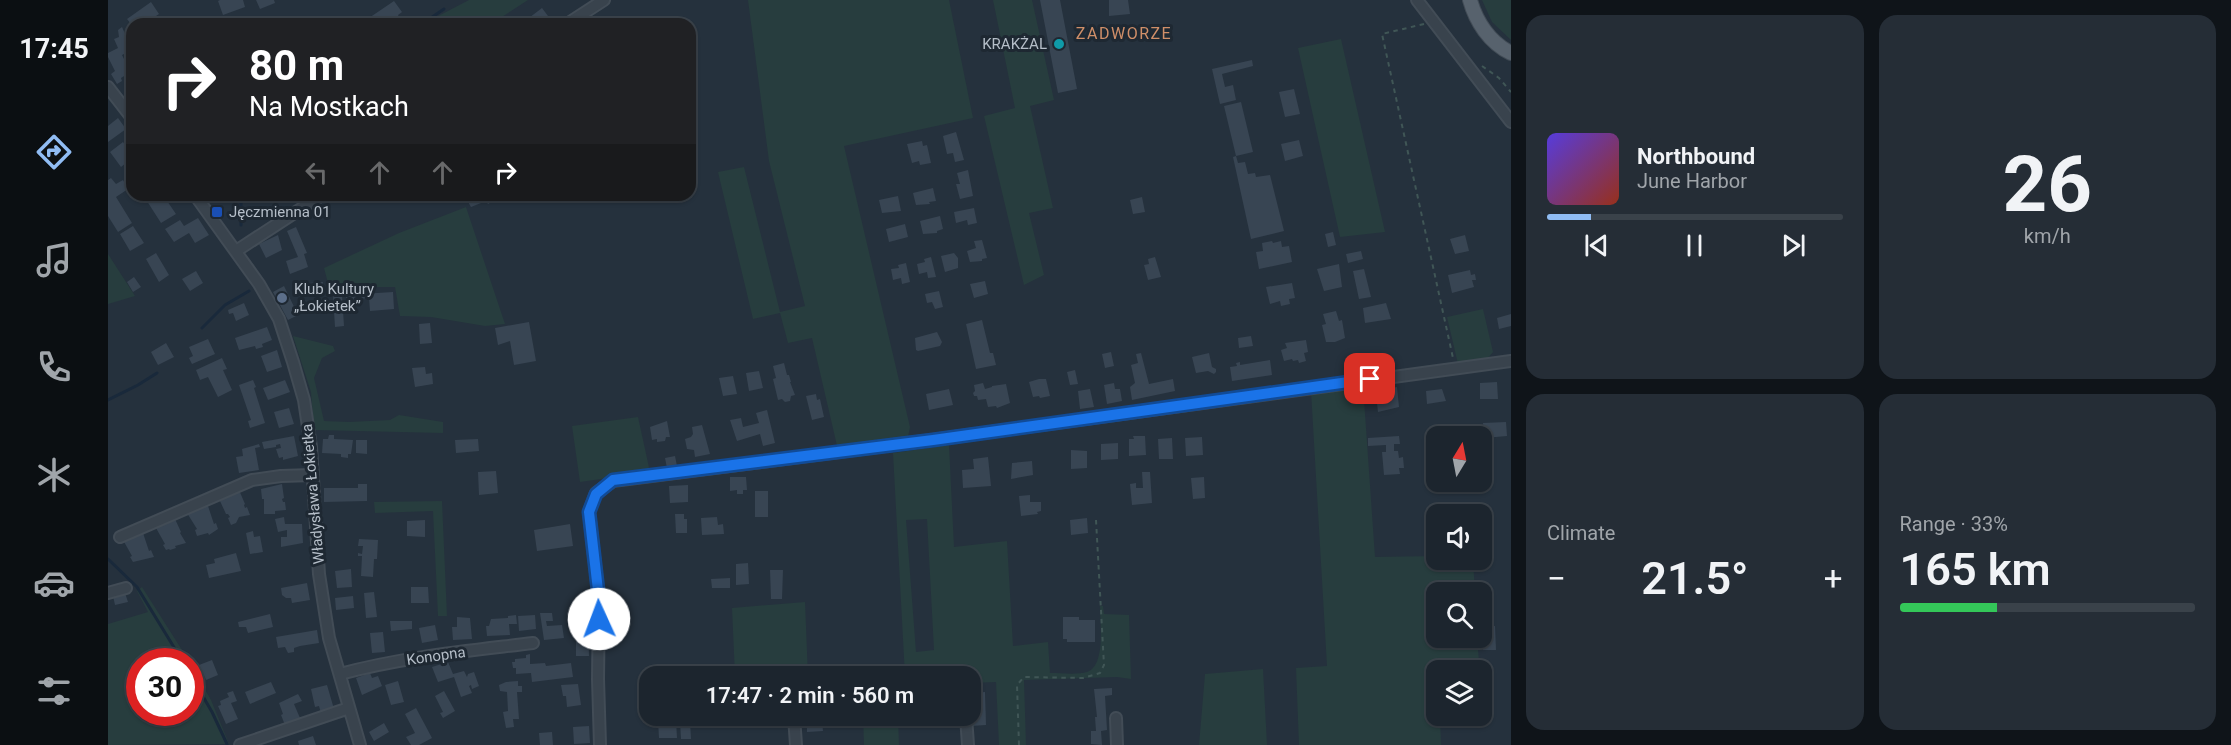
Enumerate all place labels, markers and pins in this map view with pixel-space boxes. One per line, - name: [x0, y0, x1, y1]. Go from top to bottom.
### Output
- place label: KRAKŻAL: [982, 35, 1047, 53]
- marker: KRAKŻAL: [1052, 37, 1066, 51]
- place label: Jęczmienna 01: [229, 203, 331, 221]
- marker: Jęczmienna 01: [210, 205, 224, 219]
- place label: Klub Kultury „Łokietek”: [294, 280, 374, 315]
- marker: Klub Kultury „Łokietek”: [275, 291, 289, 305]
- pin: [1344, 353, 1395, 404]

